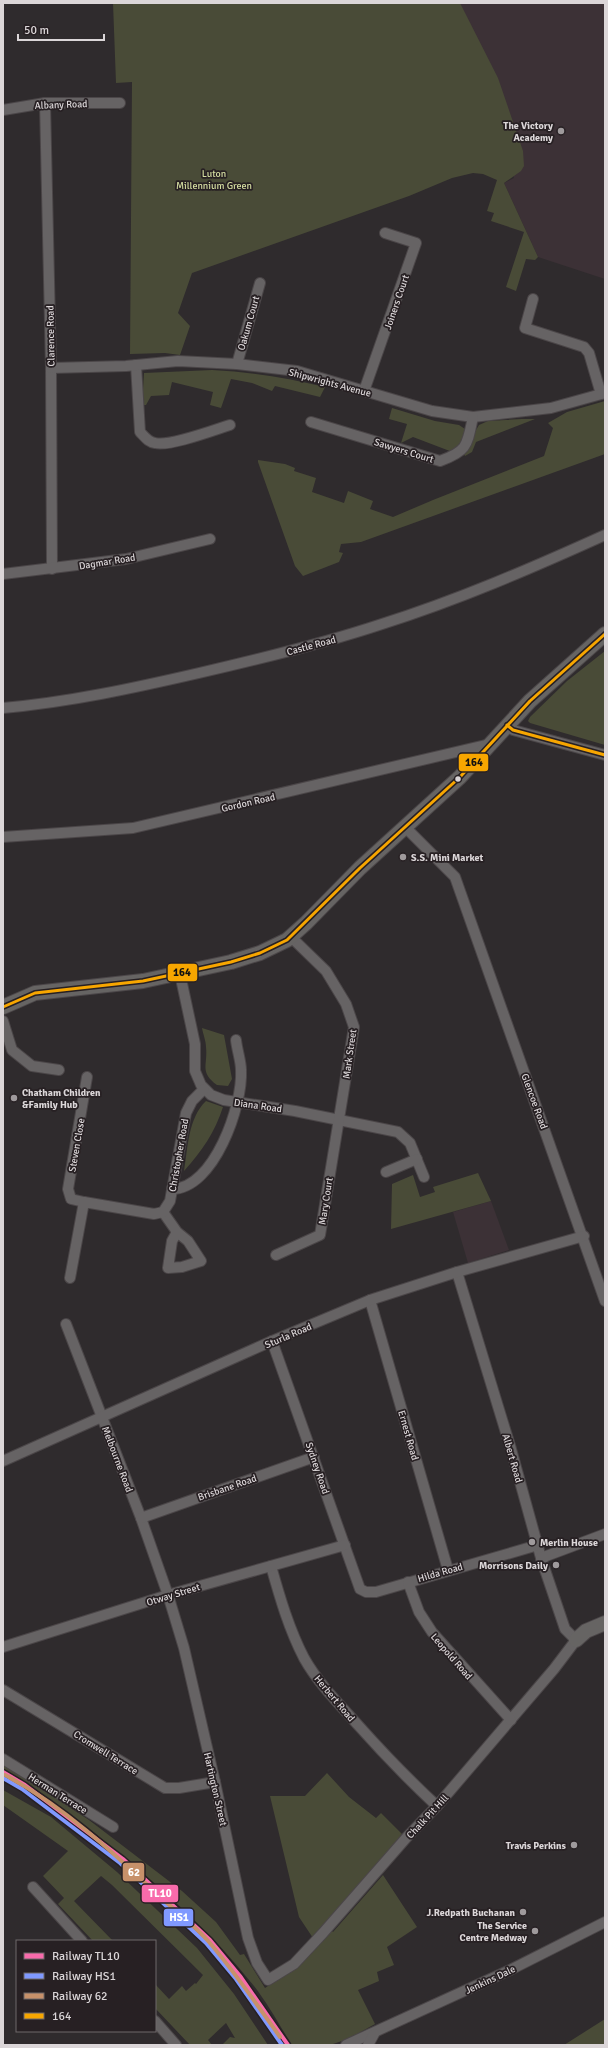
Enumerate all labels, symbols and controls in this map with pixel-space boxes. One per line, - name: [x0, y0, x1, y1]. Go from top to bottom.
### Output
- scale bar: [18, 16, 104, 42]
- text: 50 m: [24, 23, 49, 38]
- street label: Albany Road: [34, 98, 88, 112]
- place label: The Victory Academy: [503, 120, 553, 144]
- marker: The Victory Academy: [556, 126, 566, 136]
- park label: Luton Millennium Green: [176, 168, 252, 192]
- street label: Joiners Court: [382, 273, 412, 331]
- street label: Oakum Court: [235, 294, 263, 352]
- street label: Clarence Road: [44, 305, 58, 367]
- street label: Shipwrights Avenue: [287, 366, 372, 400]
- street label: Sawyers Court: [373, 436, 435, 466]
- street label: Dagmar Road: [78, 552, 136, 572]
- street label: Castle Road: [285, 634, 337, 658]
- line badge: 164: [458, 753, 489, 772]
- text: 164: [465, 756, 483, 769]
- unlabelled marker: [453, 774, 463, 784]
- street label: Gordon Road: [220, 791, 276, 815]
- marker: S.S. Mini Market: [398, 852, 408, 862]
- place label: S.S. Mini Market: [411, 852, 484, 864]
- line badge: 164: [167, 963, 198, 982]
- text: 164: [173, 966, 191, 979]
- street label: Mark Street: [341, 1028, 359, 1080]
- street label: Glencoe Road: [518, 1072, 550, 1131]
- place label: Chatham Children &Family Hub: [22, 1087, 101, 1111]
- marker: Chatham Children &Family Hub: [9, 1093, 19, 1103]
- street label: Diana Road: [233, 1097, 283, 1115]
- street label: Steven Close: [66, 1117, 88, 1173]
- street label: Christopher Road: [167, 1118, 191, 1193]
- street label: Mary Court: [316, 1176, 336, 1226]
- street label: Sturla Road: [263, 1321, 314, 1351]
- street label: Ernest Road: [395, 1409, 421, 1462]
- street label: Melbourne Road: [99, 1425, 135, 1494]
- street label: Albert Road: [499, 1432, 525, 1484]
- street label: Sydney Road: [303, 1441, 331, 1496]
- street label: Brisbane Road: [196, 1472, 258, 1504]
- marker: Merlin House: [527, 1537, 537, 1547]
- place label: Merlin House: [540, 1537, 598, 1549]
- place label: Morrisons Daily: [479, 1560, 548, 1572]
- marker: Morrisons Daily: [551, 1560, 561, 1570]
- street label: Hilda Road: [416, 1561, 464, 1585]
- street label: Otway Street: [145, 1581, 202, 1609]
- street label: Leopold Road: [428, 1631, 475, 1682]
- street label: Herbert Road: [311, 1673, 357, 1724]
- street label: Cromwell Terrace: [71, 1728, 140, 1777]
- street label: Hartington Street: [201, 1751, 229, 1828]
- street label: Herman Terrace: [26, 1771, 89, 1817]
- street label: Chalk Pit Hill: [404, 1792, 451, 1841]
- place label: Travis Perkins: [506, 1840, 567, 1852]
- marker: Travis Perkins: [569, 1840, 579, 1850]
- line badge: 62: [122, 1862, 145, 1882]
- text: 62: [128, 1866, 140, 1879]
- line badge: TL10: [141, 1884, 179, 1903]
- text: TL10: [148, 1887, 172, 1900]
- place label: J.Redpath Buchanan: [427, 1907, 516, 1919]
- marker: J.Redpath Buchanan: [518, 1907, 528, 1917]
- line badge: HS1: [163, 1908, 194, 1927]
- text: HS1: [169, 1911, 189, 1924]
- place label: The Service Centre Medway: [460, 1920, 527, 1944]
- marker: The Service Centre Medway: [530, 1926, 540, 1936]
- legend: [16, 1940, 156, 2032]
- text: Railway TL10: [52, 1949, 120, 1964]
- street label: Jenkins Dale: [463, 1963, 517, 1997]
- text: Railway HS1: [52, 1969, 116, 1984]
- text: Railway 62: [52, 1989, 108, 2004]
- text: 164: [52, 2009, 72, 2024]

